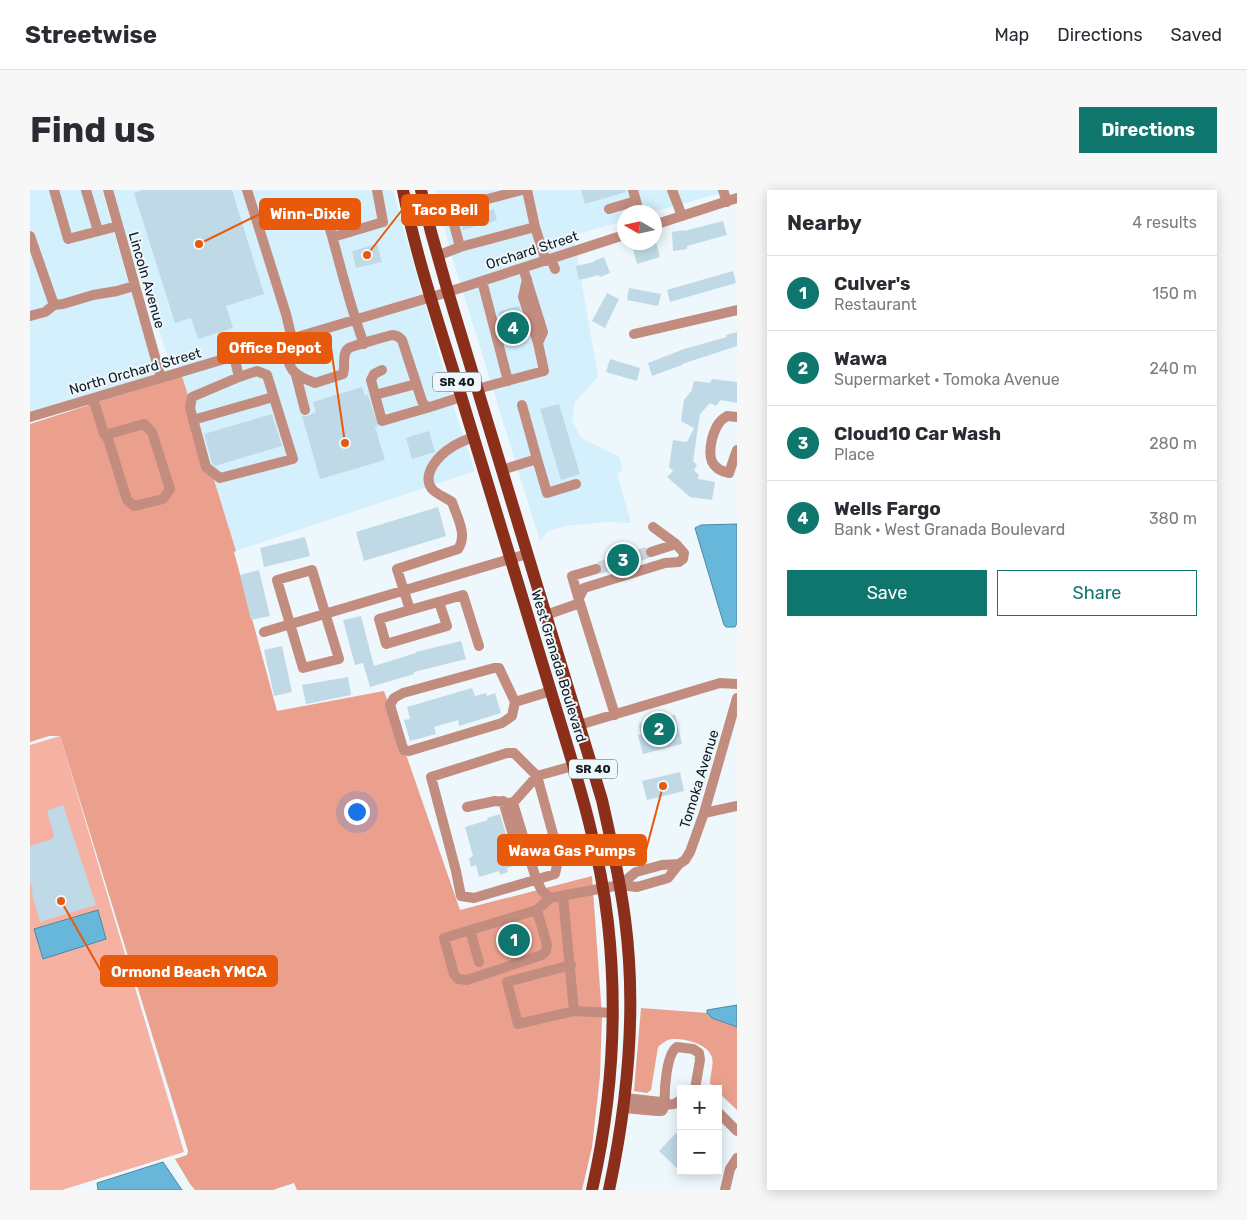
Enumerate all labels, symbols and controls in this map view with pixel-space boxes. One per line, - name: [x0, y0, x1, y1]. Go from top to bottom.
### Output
- text: Streetwise: [25, 21, 157, 49]
- text: Map: [994, 24, 1029, 46]
- text: Directions: [1057, 24, 1143, 46]
- text: Saved: [1171, 24, 1222, 46]
- button: Directions: [1079, 107, 1217, 153]
- text: Find us: [30, 109, 155, 151]
- callout: Taco Bell: [402, 195, 488, 225]
- callout: Winn-Dixie: [260, 199, 360, 229]
- text: Taco Bell: [412, 201, 478, 219]
- text: Winn-Dixie: [270, 205, 350, 223]
- north arrow: [617, 205, 662, 250]
- text: Nearby: [787, 210, 862, 235]
- text: 4 results: [1132, 213, 1197, 232]
- street label: Orchard Street: [484, 227, 581, 273]
- street label: Lincoln Avenue: [125, 230, 168, 330]
- text: Culver's: [834, 272, 911, 295]
- text: 1: [799, 284, 807, 303]
- text: 150 m: [1152, 284, 1197, 303]
- text: Restaurant: [834, 295, 917, 314]
- pin: 4: [497, 309, 529, 347]
- callout: Office Depot: [218, 333, 331, 363]
- text: Office Depot: [229, 339, 321, 357]
- street label: North Orchard Street: [67, 344, 204, 398]
- text: Wawa: [834, 347, 887, 370]
- text: 2: [798, 359, 808, 378]
- text: 240 m: [1150, 359, 1197, 378]
- text: Supermarket · Tomoka Avenue: [834, 370, 1060, 389]
- road number: SR 40: [433, 372, 481, 392]
- text: Cloud10 Car Wash: [834, 422, 1001, 445]
- text: 3: [798, 434, 808, 453]
- text: 280 m: [1149, 434, 1197, 453]
- text: Place: [834, 445, 875, 464]
- text: Wells Fargo: [834, 497, 941, 520]
- text: 4: [798, 509, 808, 528]
- text: 380 m: [1149, 509, 1197, 528]
- text: Bank · West Granada Boulevard: [834, 520, 1065, 539]
- pin: 3: [607, 541, 639, 579]
- button: Save: [787, 570, 987, 616]
- button: Share: [997, 570, 1197, 616]
- street label: West Granada Boulevard: [527, 588, 590, 744]
- pin: 2: [643, 710, 675, 748]
- street label: Tomoka Avenue: [676, 728, 723, 830]
- road number: SR 40: [569, 760, 617, 778]
- your location: [344, 799, 370, 825]
- callout: Wawa Gas Pumps: [498, 835, 646, 865]
- text: Wawa Gas Pumps: [508, 842, 636, 860]
- pin: 1: [498, 921, 530, 959]
- callout: Ormond Beach YMCA: [101, 956, 277, 986]
- text: Ormond Beach YMCA: [111, 963, 267, 981]
- map controls: [677, 1085, 722, 1175]
- button: +: [677, 1085, 722, 1130]
- button: −: [677, 1130, 722, 1175]

